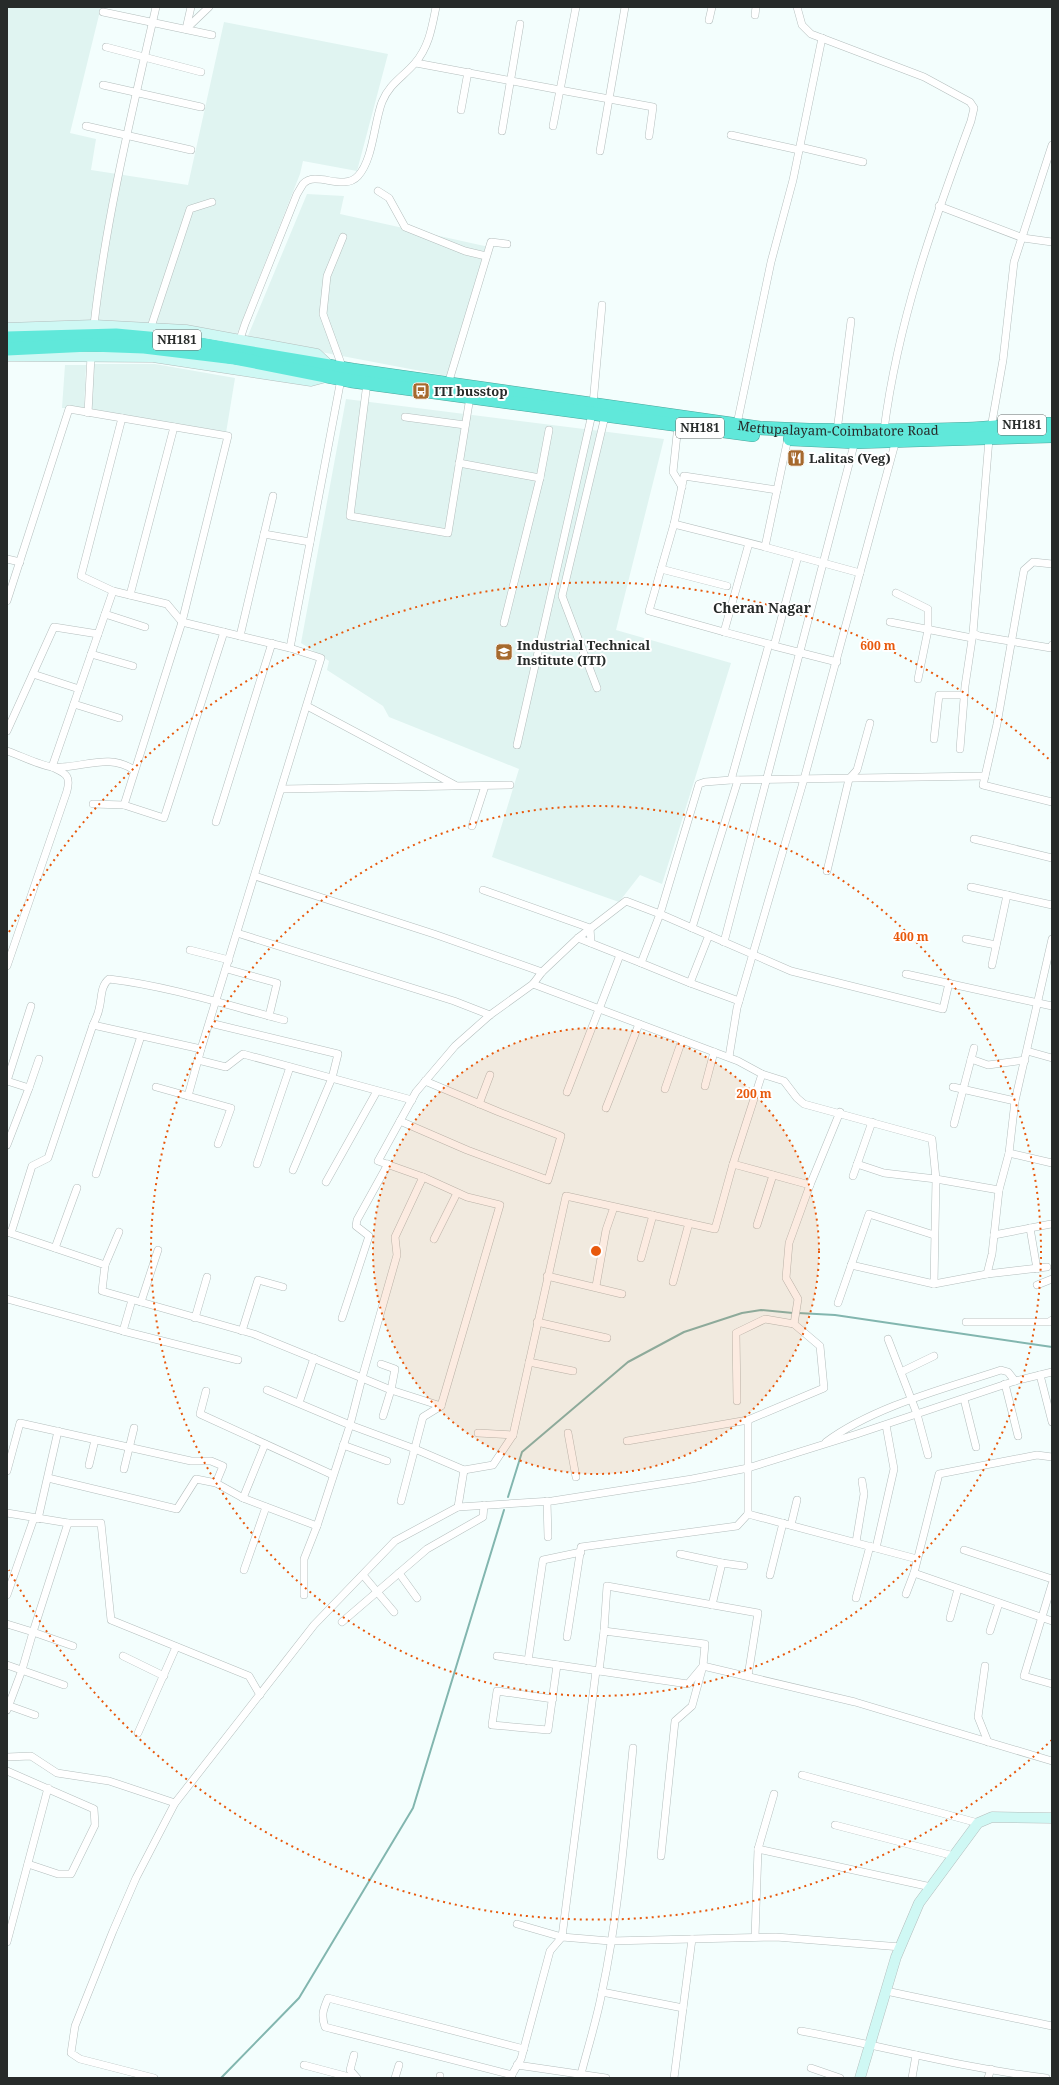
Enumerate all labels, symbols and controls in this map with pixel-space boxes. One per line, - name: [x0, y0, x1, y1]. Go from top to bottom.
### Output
- road number: NH181: [153, 330, 201, 350]
- bus stop icon: ITI busstop: [411, 381, 431, 401]
- place label: ITI busstop: [434, 382, 508, 400]
- road number: NH181: [998, 415, 1046, 435]
- street label: Mettupalayam-Coimbatore Road: [736, 416, 939, 440]
- road number: NH181: [676, 418, 724, 438]
- restaurant icon: Lalitas (Veg): [786, 448, 806, 468]
- place label: Lalitas (Veg): [809, 449, 891, 467]
- district label: Cheran Nagar: [713, 598, 812, 617]
- place label: Industrial Technical Institute (ITI): [517, 636, 650, 669]
- text: 600 m: [860, 637, 896, 654]
- school or university icon: Industrial Technical Institute (ITI): [494, 642, 514, 662]
- text: 400 m: [893, 928, 929, 945]
- text: 200 m: [736, 1085, 772, 1102]
- centre of rings: [589, 1244, 603, 1258]

